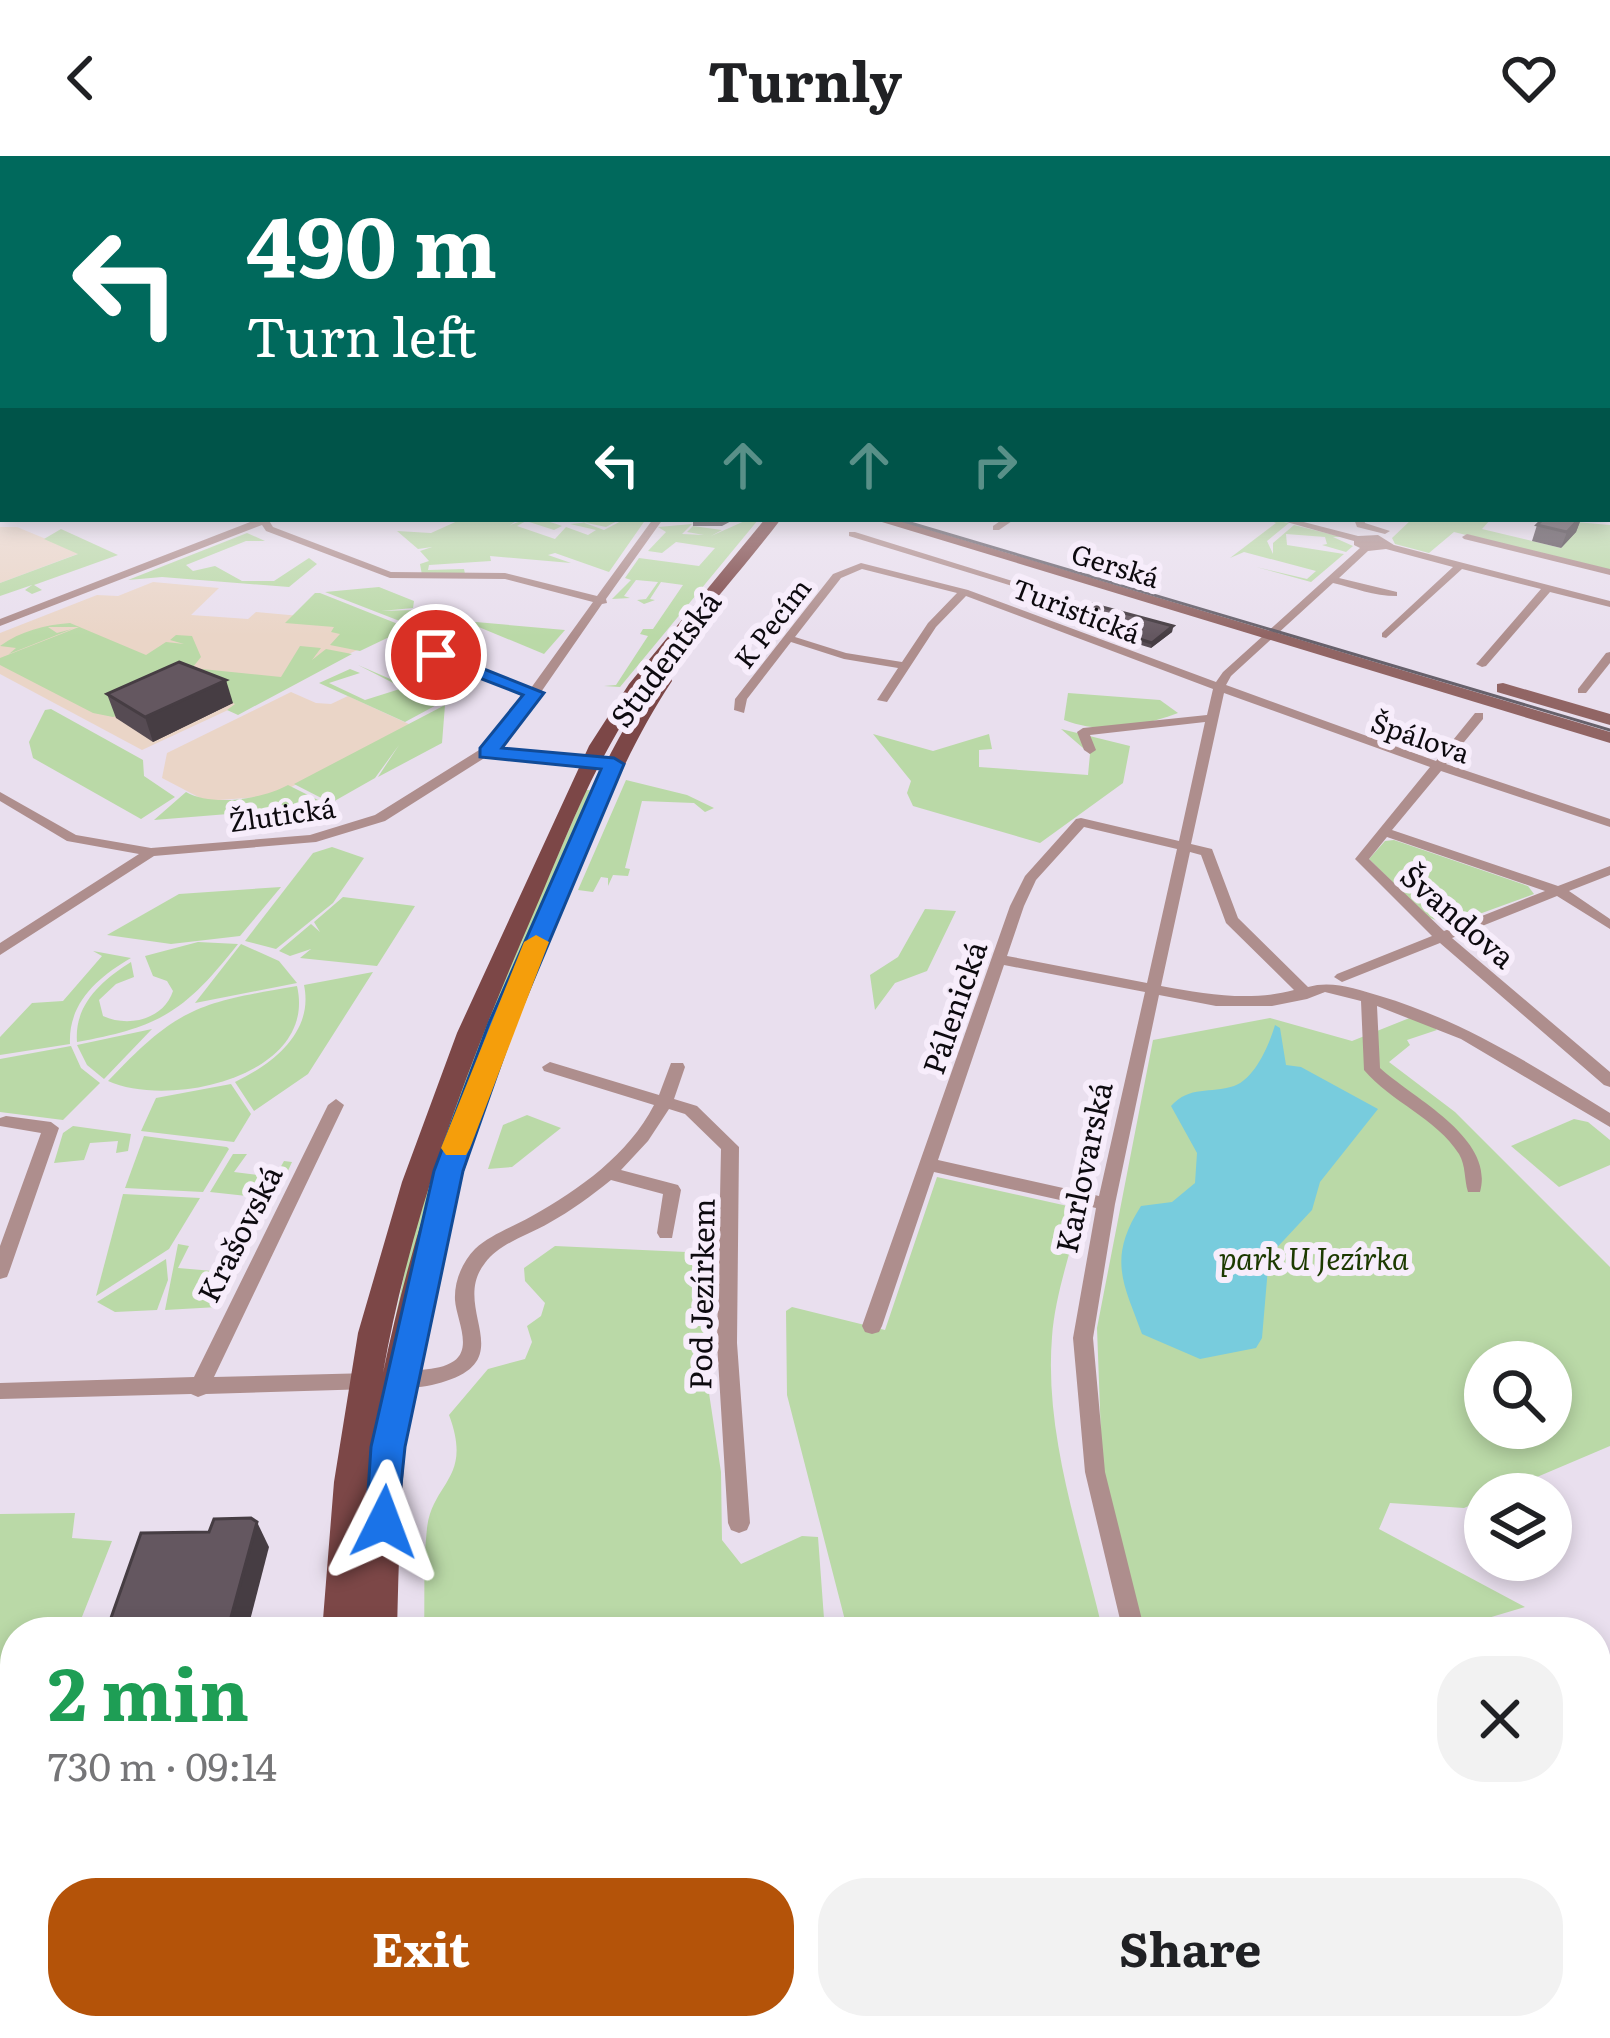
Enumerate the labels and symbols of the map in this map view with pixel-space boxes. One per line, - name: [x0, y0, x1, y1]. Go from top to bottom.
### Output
- street label: Gerská: [1067, 532, 1165, 596]
- street label: Turistická: [1007, 566, 1147, 652]
- street label: K Pecím: [723, 568, 819, 676]
- street label: Studentská: [598, 580, 730, 735]
- pin: [385, 604, 487, 706]
- street label: Špálova: [1366, 701, 1476, 772]
- street label: Žlutická: [226, 786, 338, 840]
- street label: Švandova: [1392, 853, 1526, 978]
- street label: Pálenická: [910, 934, 997, 1080]
- street label: Karlovarská: [1042, 1077, 1122, 1257]
- street label: Krašovská: [185, 1156, 292, 1309]
- street label: Pod Jezírkem: [676, 1198, 724, 1390]
- park label: park U Jezírka: [1219, 1235, 1409, 1279]
- position arrow: [321, 1459, 447, 1585]

